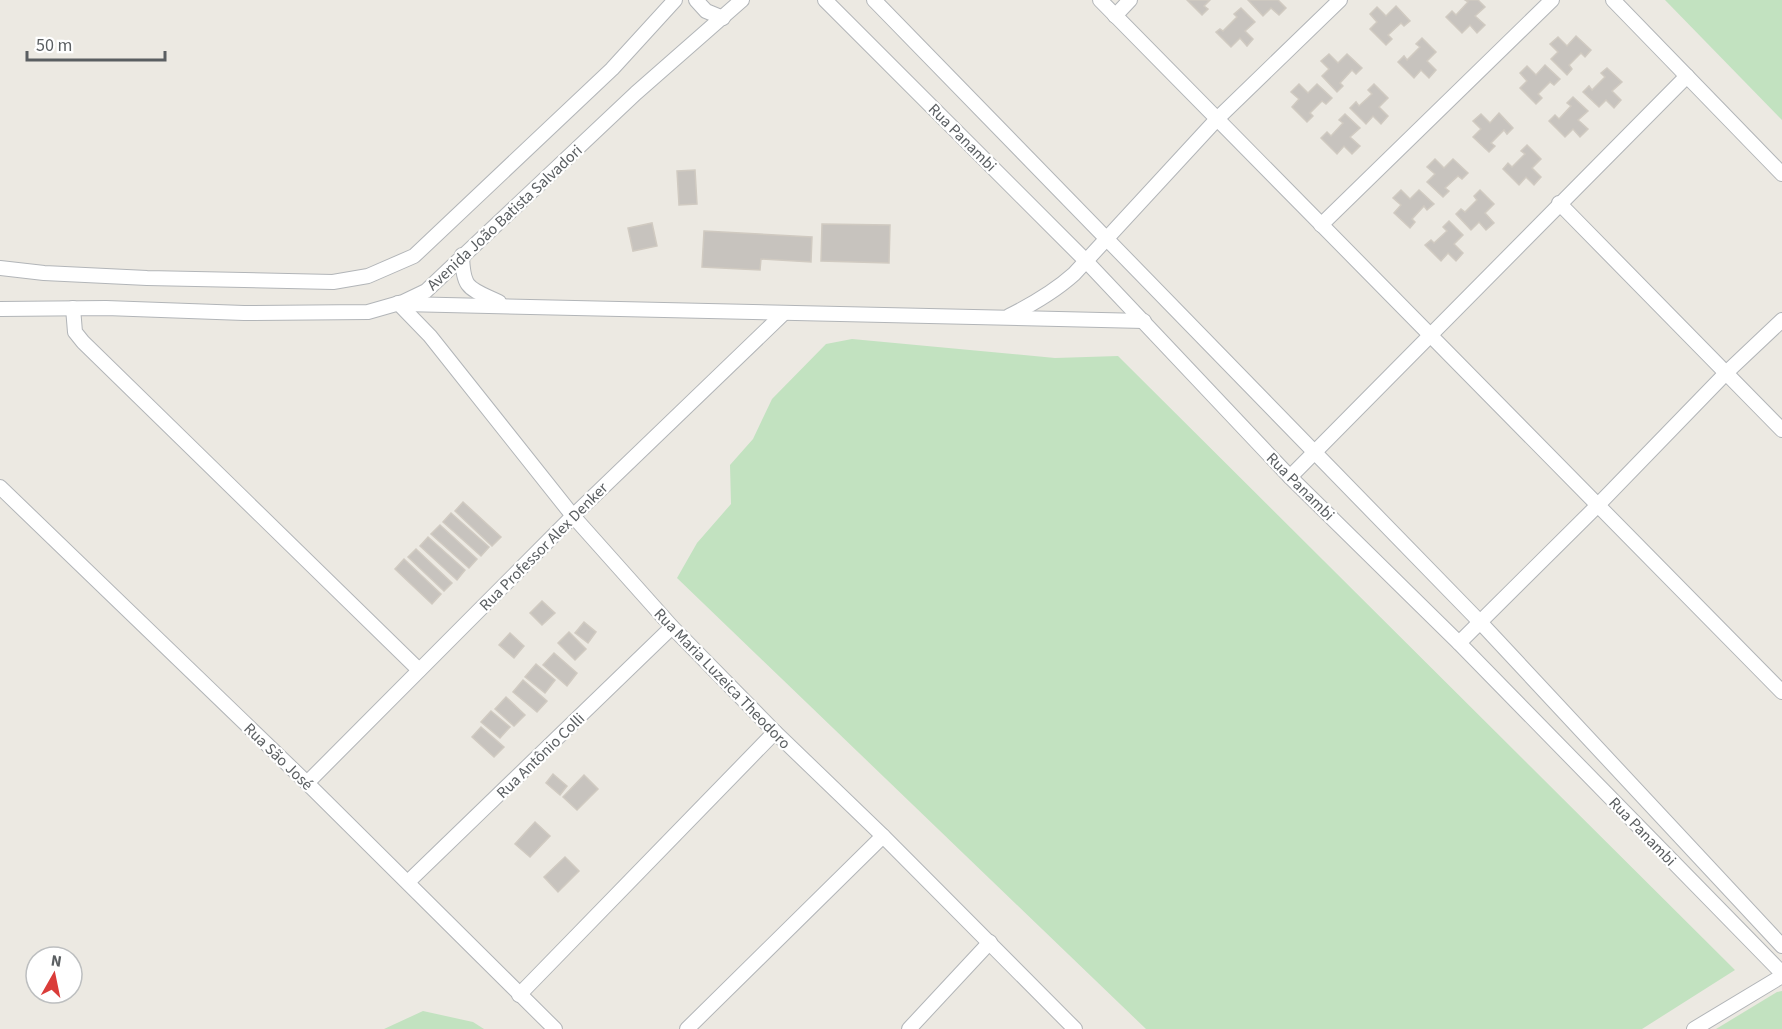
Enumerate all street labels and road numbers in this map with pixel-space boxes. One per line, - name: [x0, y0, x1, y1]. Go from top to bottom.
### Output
- street label: Rua Panambi: [923, 99, 1001, 177]
- street label: Avenida João Batista Salvadori: [422, 140, 587, 296]
- street label: Rua Panambi: [1261, 448, 1339, 526]
- street label: Rua Professor Alex Denker: [474, 477, 613, 616]
- street label: Rua Maria Luzeica Theodoro: [649, 603, 796, 754]
- street label: Rua Antônio Colli: [492, 708, 590, 804]
- street label: Rua São José: [239, 718, 318, 795]
- street label: Rua Panambi: [1604, 792, 1681, 871]

